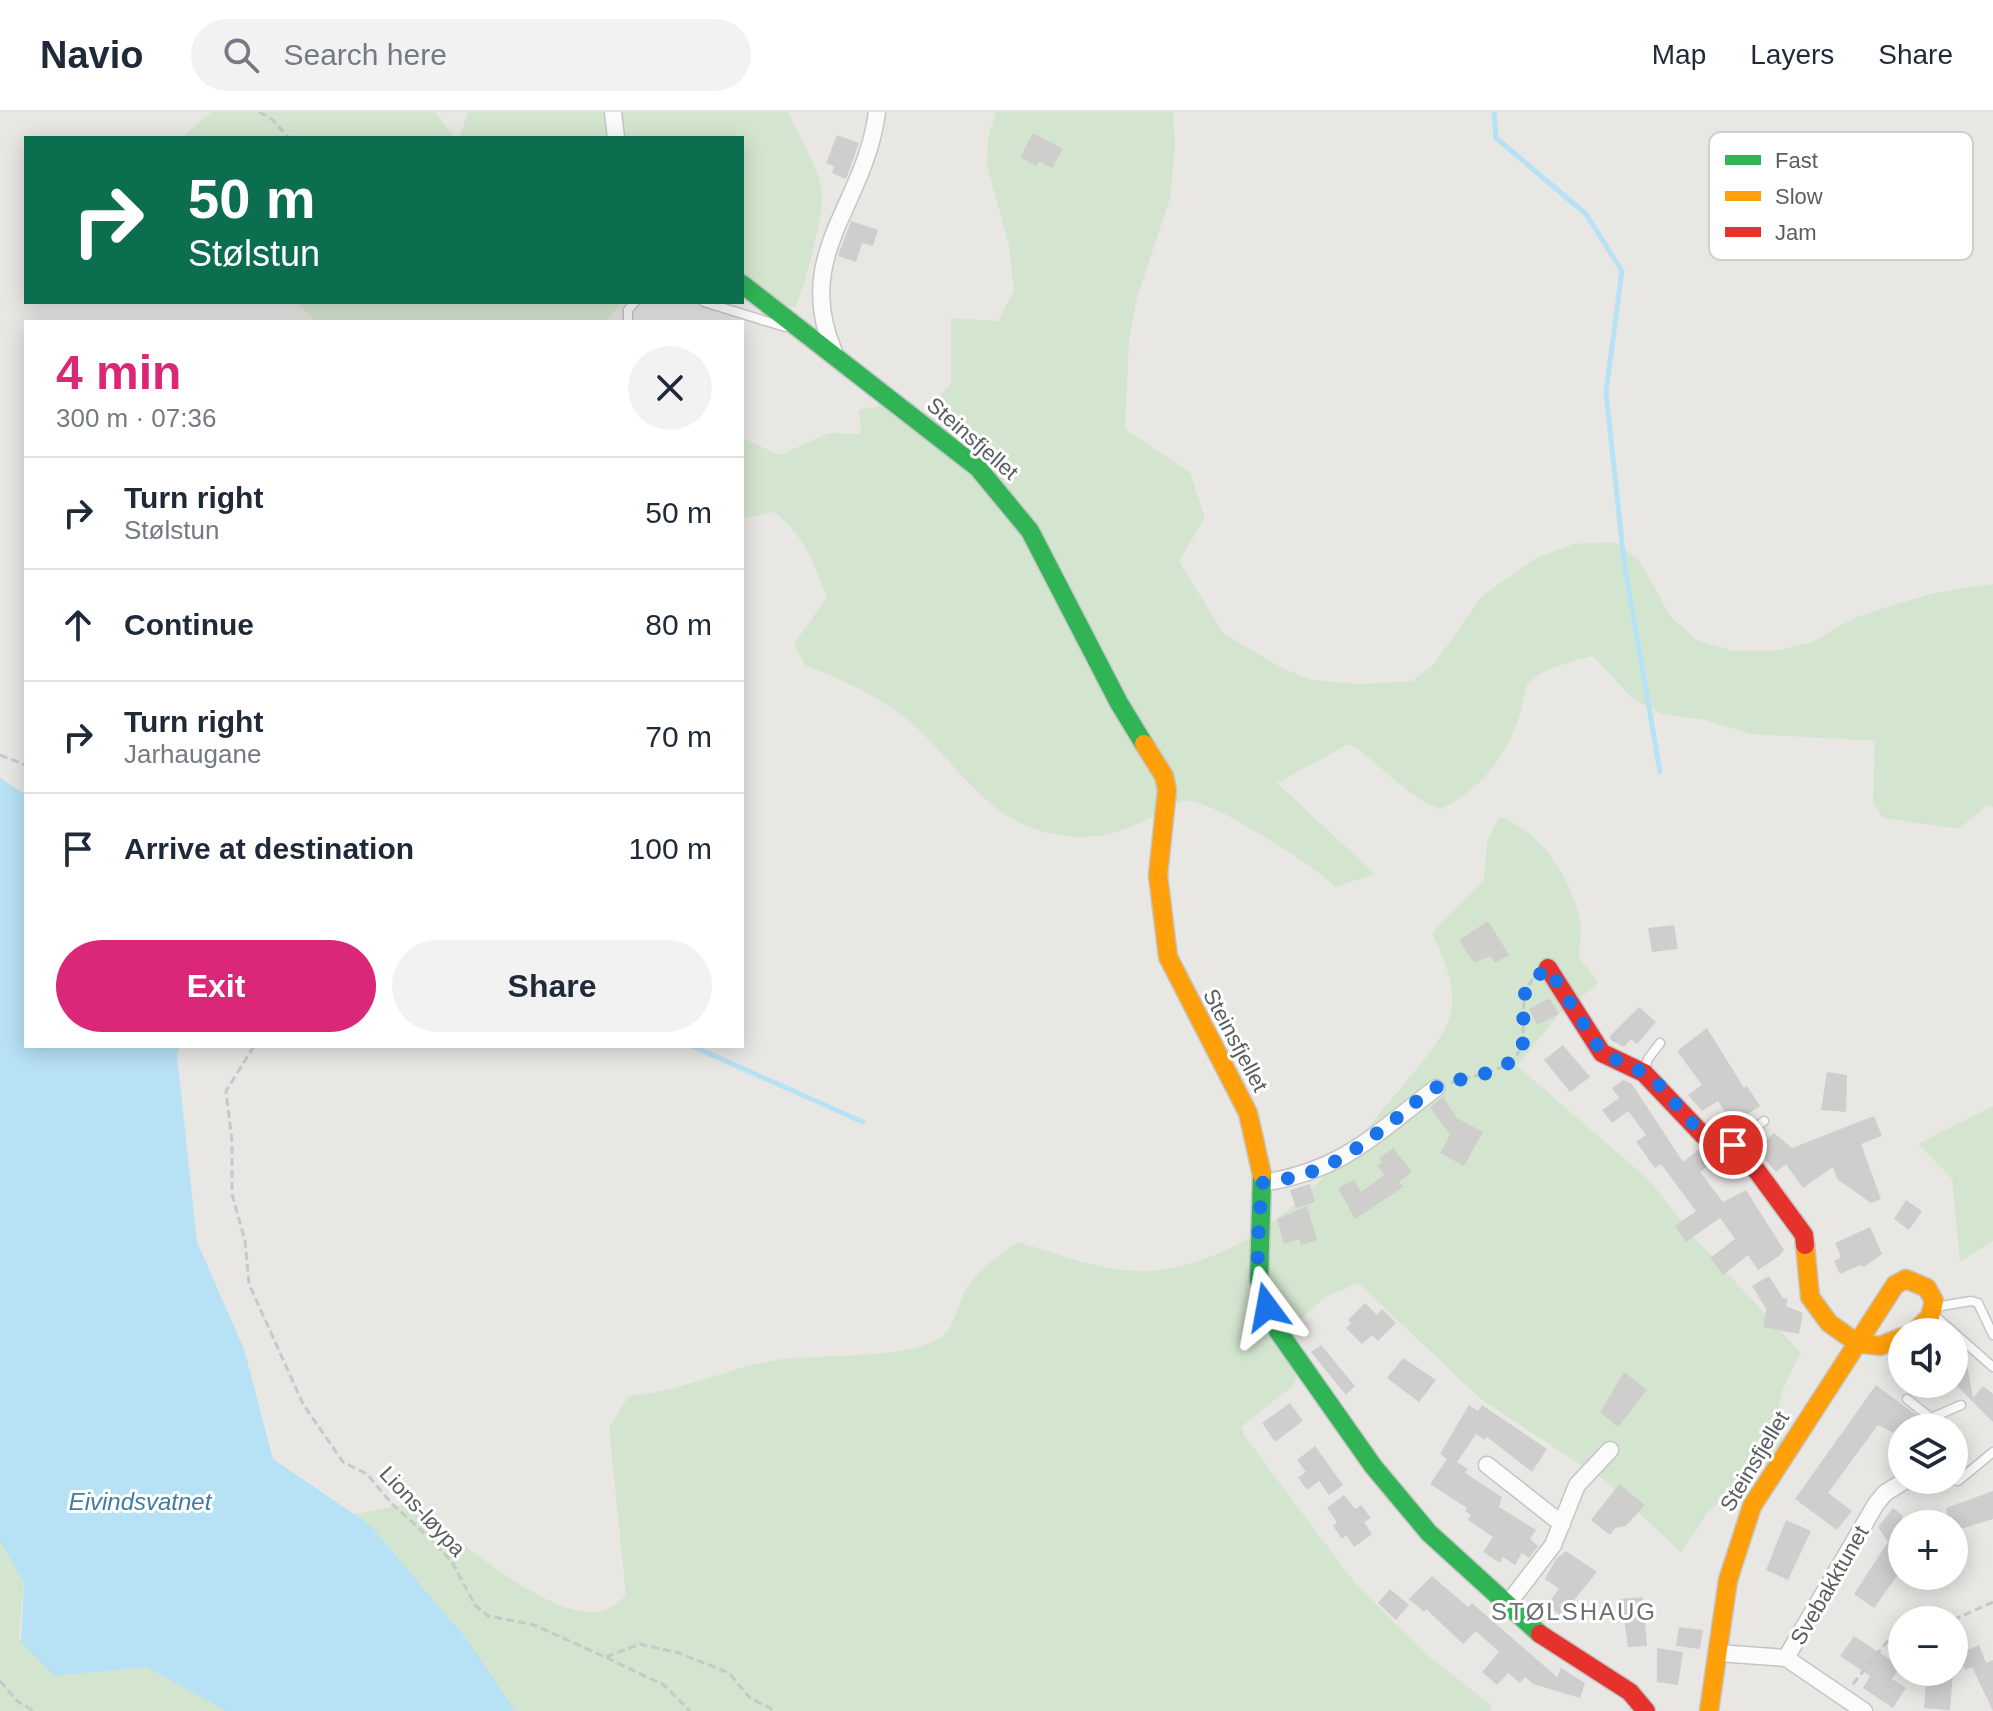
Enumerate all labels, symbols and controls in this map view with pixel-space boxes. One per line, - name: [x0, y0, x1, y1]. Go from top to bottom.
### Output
- search box: [191, 19, 751, 91]
- icon: search: [219, 33, 263, 77]
- text: Navio: [40, 34, 143, 76]
- text: Search here: [283, 38, 447, 71]
- text: Map: [1652, 39, 1706, 70]
- text: Layers: [1750, 39, 1834, 70]
- text: Share: [1878, 39, 1953, 70]
- legend: [1709, 132, 1973, 260]
- text: Fast: [1775, 148, 1818, 173]
- text: 50 m: [188, 167, 316, 230]
- icon: right: [56, 168, 160, 272]
- text: Slow: [1775, 184, 1823, 209]
- text: Jam: [1775, 220, 1817, 245]
- text: Stølstun: [188, 233, 320, 274]
- text: 4 min: [56, 346, 181, 399]
- button: close: [628, 346, 712, 430]
- street label: Steinsfjellet: [922, 392, 1023, 485]
- text: 300 m · 07:36: [56, 403, 216, 433]
- text: Turn right: [124, 481, 263, 514]
- icon: right: [56, 491, 100, 535]
- text: 50 m: [645, 496, 712, 529]
- text: Stølstun: [124, 515, 219, 545]
- icon: ahead: [56, 603, 100, 647]
- text: Continue: [124, 608, 254, 641]
- text: 80 m: [645, 608, 712, 641]
- text: Turn right: [124, 705, 263, 738]
- icon: right: [56, 715, 100, 759]
- text: 70 m: [645, 720, 712, 753]
- text: Jarhaugane: [124, 739, 261, 769]
- icon: arrive: [56, 827, 100, 871]
- text: Arrive at destination: [124, 832, 414, 865]
- text: 100 m: [629, 832, 712, 865]
- button: Exit: [56, 940, 376, 1032]
- button: Share: [392, 940, 712, 1032]
- street label: Steinsfjellet: [1198, 985, 1273, 1096]
- pin: [1699, 1111, 1767, 1179]
- icon: arrive: [1711, 1123, 1755, 1167]
- position arrow: [1225, 1265, 1309, 1349]
- map controls: [1888, 1318, 1968, 1686]
- button: sound: [1888, 1318, 1968, 1398]
- street label: Steinsfjellet: [1715, 1407, 1794, 1516]
- button: layers: [1888, 1414, 1968, 1494]
- street label: Lions-løypa: [375, 1461, 471, 1562]
- water label: Eivindsvatnet: [69, 1488, 213, 1515]
- button: +: [1888, 1510, 1968, 1590]
- street label: Svebakktunet: [1785, 1521, 1874, 1649]
- district label: STØLSHAUG: [1491, 1598, 1657, 1625]
- button: −: [1888, 1606, 1968, 1686]

